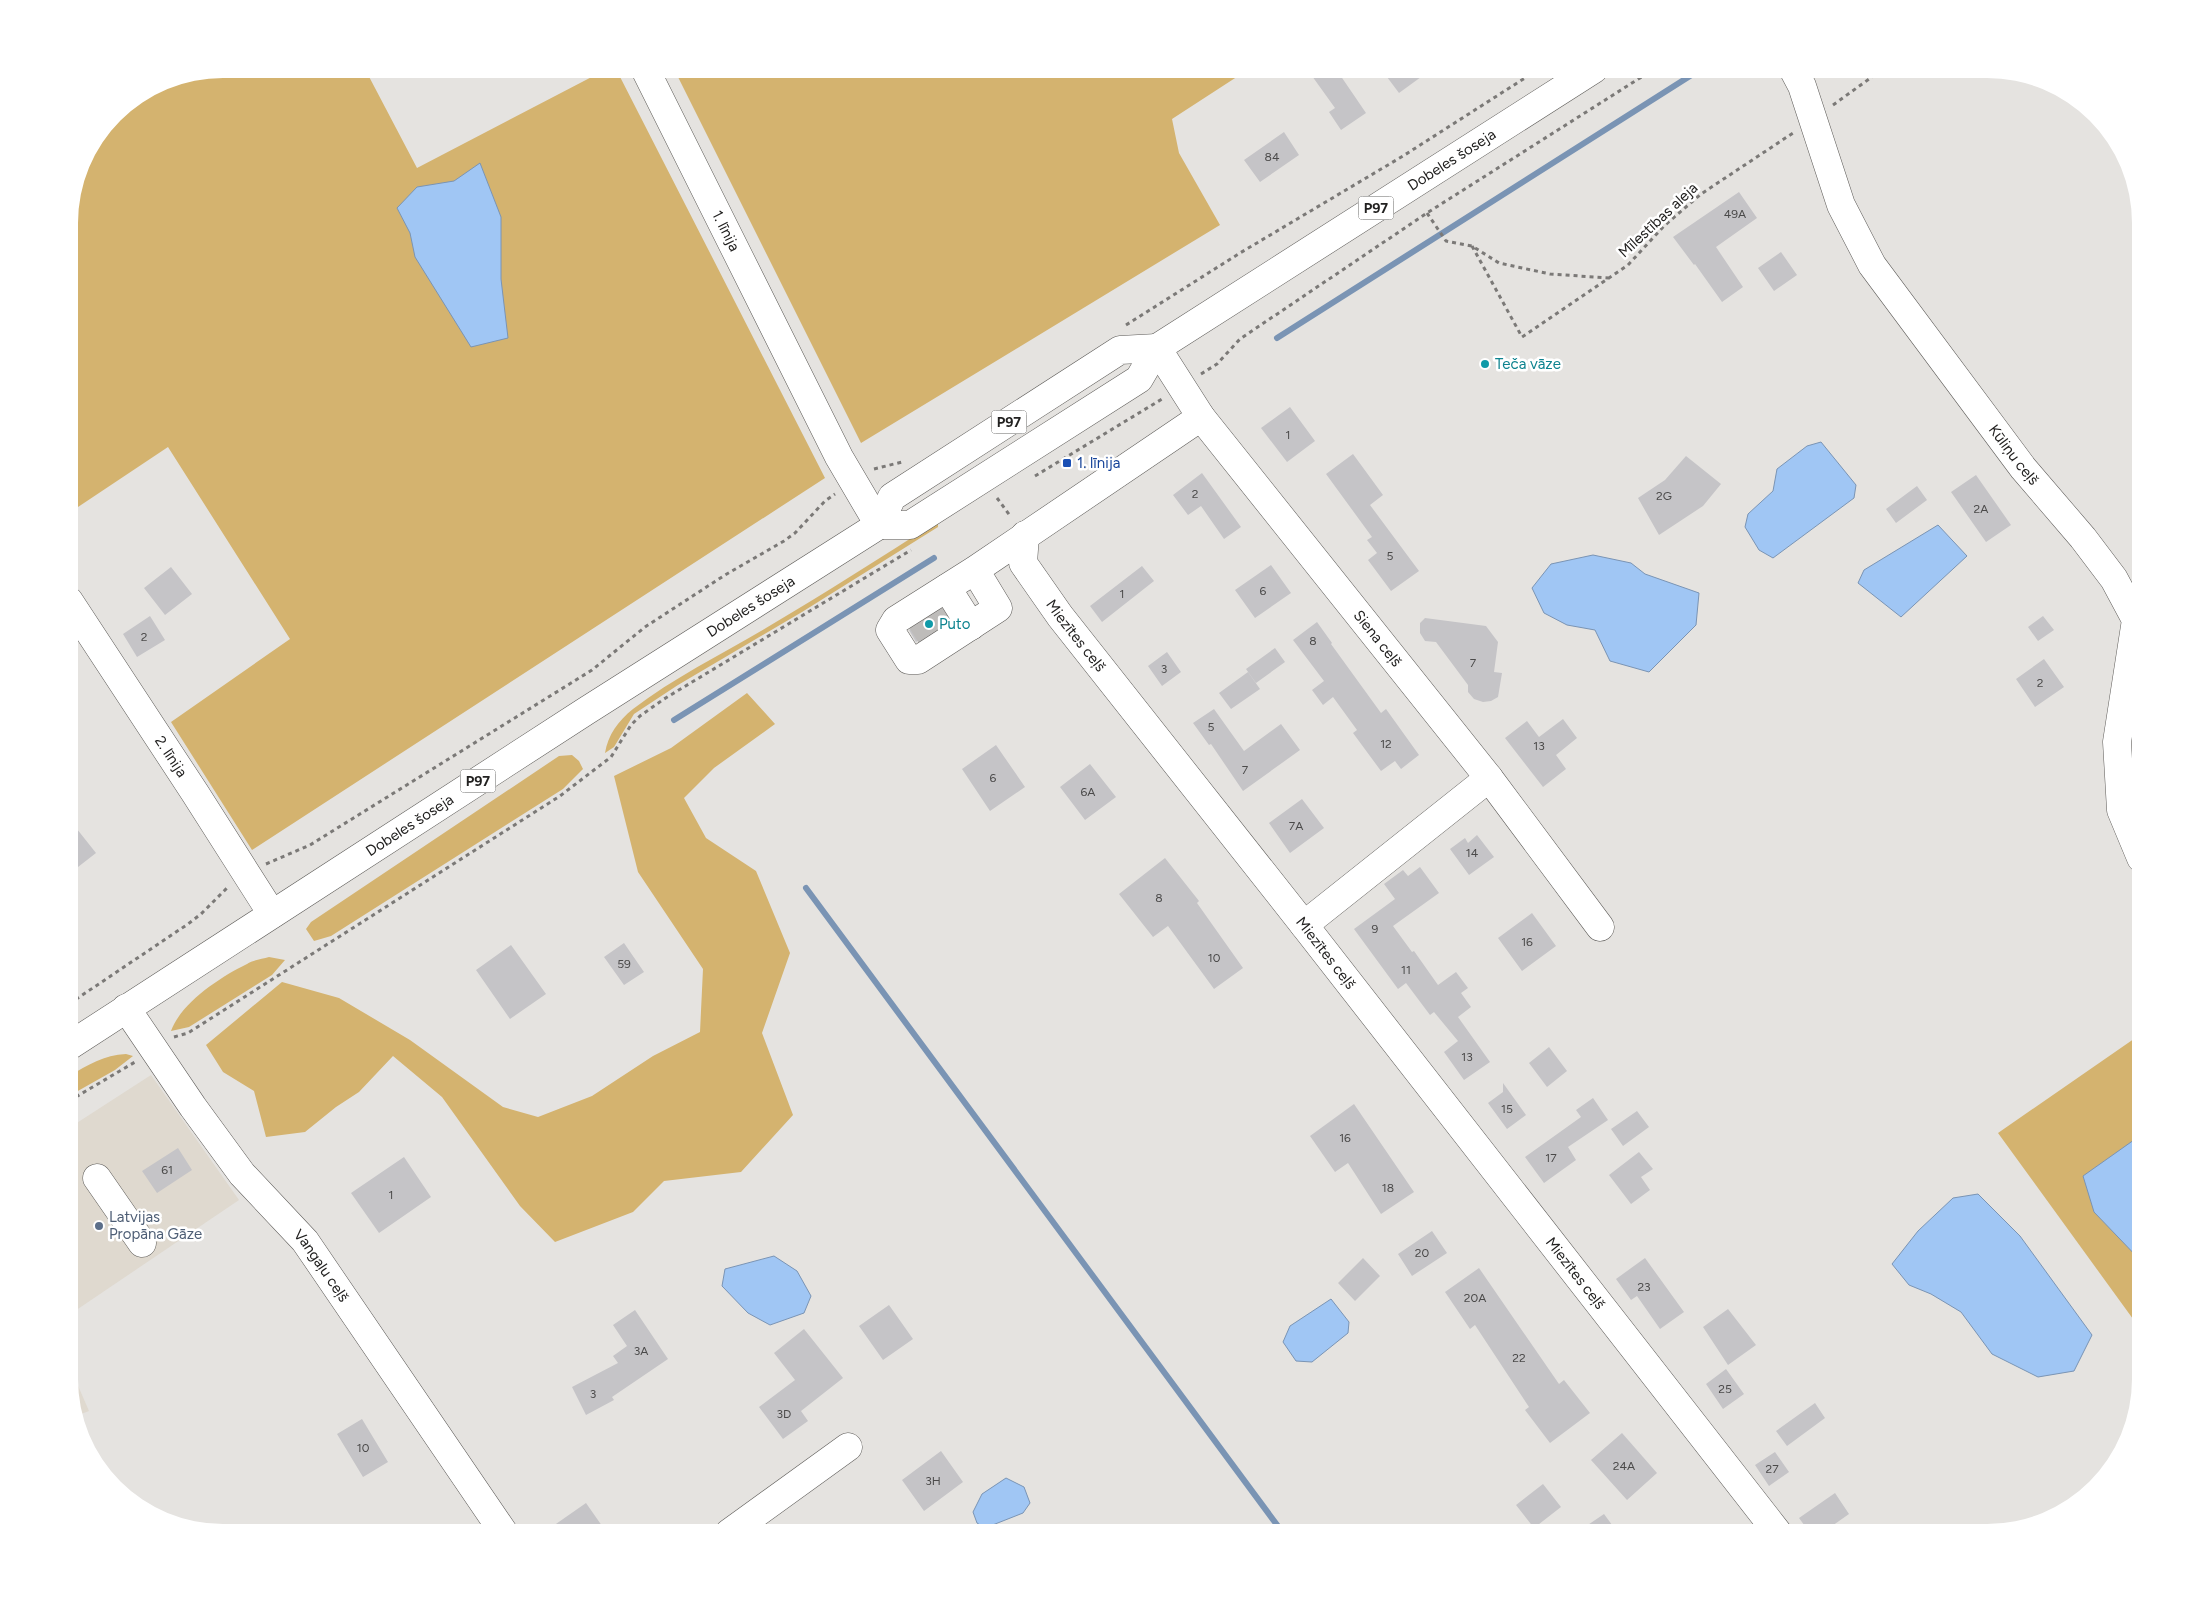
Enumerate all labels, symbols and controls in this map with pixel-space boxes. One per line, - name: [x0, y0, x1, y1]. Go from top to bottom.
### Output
- street label: Dobeles šoseja: [1404, 125, 1499, 195]
- house number: 84: [1265, 150, 1280, 164]
- street label: Mīlestības aleja: [1615, 179, 1701, 261]
- road number: P97: [1358, 197, 1394, 220]
- street label: 1. līnija: [708, 207, 744, 254]
- house number: 49A: [1724, 207, 1746, 221]
- place label: Teča vāze: [1495, 355, 1561, 373]
- marker: Teča vāze: [1479, 358, 1491, 370]
- road number: P97: [992, 411, 1026, 434]
- street label: Kūliņu ceļš: [1985, 421, 2043, 489]
- house number: 1: [1286, 428, 1290, 442]
- place label: 1. līnija: [1077, 454, 1120, 472]
- marker: 1. līnija: [1061, 457, 1073, 469]
- house number: 2: [1192, 487, 1198, 501]
- house number: 2G: [1656, 489, 1672, 503]
- house number: 2A: [1974, 502, 1988, 516]
- house number: 5: [1387, 549, 1394, 563]
- street label: Dobeles šoseja: [703, 572, 798, 641]
- house number: 6: [1260, 584, 1267, 598]
- house number: 1: [1120, 587, 1124, 601]
- street label: Miezītes ceļš: [1042, 596, 1110, 675]
- street label: Siena ceļš: [1350, 606, 1406, 670]
- place label: Puto: [939, 615, 971, 633]
- marker: Puto: [923, 618, 935, 630]
- house number: 2: [141, 630, 147, 644]
- house number: 8: [1309, 634, 1317, 648]
- house number: 7: [1470, 656, 1477, 670]
- house number: 3: [1161, 662, 1167, 676]
- house number: 2: [2037, 676, 2043, 690]
- house number: 5: [1208, 720, 1215, 734]
- street label: 2. līnija: [151, 733, 191, 781]
- house number: 12: [1380, 737, 1392, 751]
- house number: 13: [1533, 739, 1545, 753]
- house number: 7: [1242, 763, 1249, 777]
- road number: P97: [460, 769, 496, 792]
- house number: 6: [990, 771, 997, 785]
- house number: 6A: [1081, 785, 1095, 799]
- street label: Dobeles šoseja: [362, 790, 457, 860]
- house number: 7A: [1289, 819, 1303, 833]
- house number: 14: [1466, 846, 1479, 860]
- house number: 8: [1155, 891, 1163, 905]
- street label: Miezītes ceļš: [1292, 913, 1360, 993]
- house number: 9: [1372, 922, 1379, 936]
- house number: 16: [1521, 935, 1533, 949]
- house number: 10: [1208, 951, 1221, 965]
- house number: 59: [617, 957, 631, 971]
- house number: 11: [1401, 963, 1411, 977]
- house number: 13: [1461, 1050, 1473, 1064]
- house number: 15: [1501, 1102, 1513, 1116]
- house number: 16: [1339, 1131, 1351, 1145]
- house number: 17: [1545, 1151, 1557, 1165]
- house number: 61: [161, 1163, 173, 1177]
- house number: 18: [1382, 1181, 1394, 1195]
- house number: 1: [389, 1188, 393, 1202]
- place label: Latvijas Propāna Gāze: [109, 1208, 202, 1243]
- marker: Latvijas Propāna Gāze: [93, 1220, 105, 1232]
- street label: Vangaļu ceļš: [290, 1226, 353, 1305]
- street label: Miezītes ceļš: [1542, 1234, 1609, 1313]
- house number: 20: [1415, 1246, 1430, 1260]
- house number: 23: [1637, 1280, 1651, 1294]
- house number: 20A: [1464, 1291, 1486, 1305]
- house number: 3A: [634, 1344, 648, 1358]
- house number: 22: [1512, 1351, 1526, 1365]
- house number: 25: [1718, 1382, 1732, 1396]
- house number: 3: [590, 1387, 596, 1401]
- house number: 3D: [777, 1407, 791, 1421]
- house number: 10: [357, 1441, 370, 1455]
- house number: 24A: [1613, 1459, 1635, 1473]
- house number: 27: [1765, 1462, 1779, 1476]
- house number: 3H: [925, 1474, 941, 1488]

